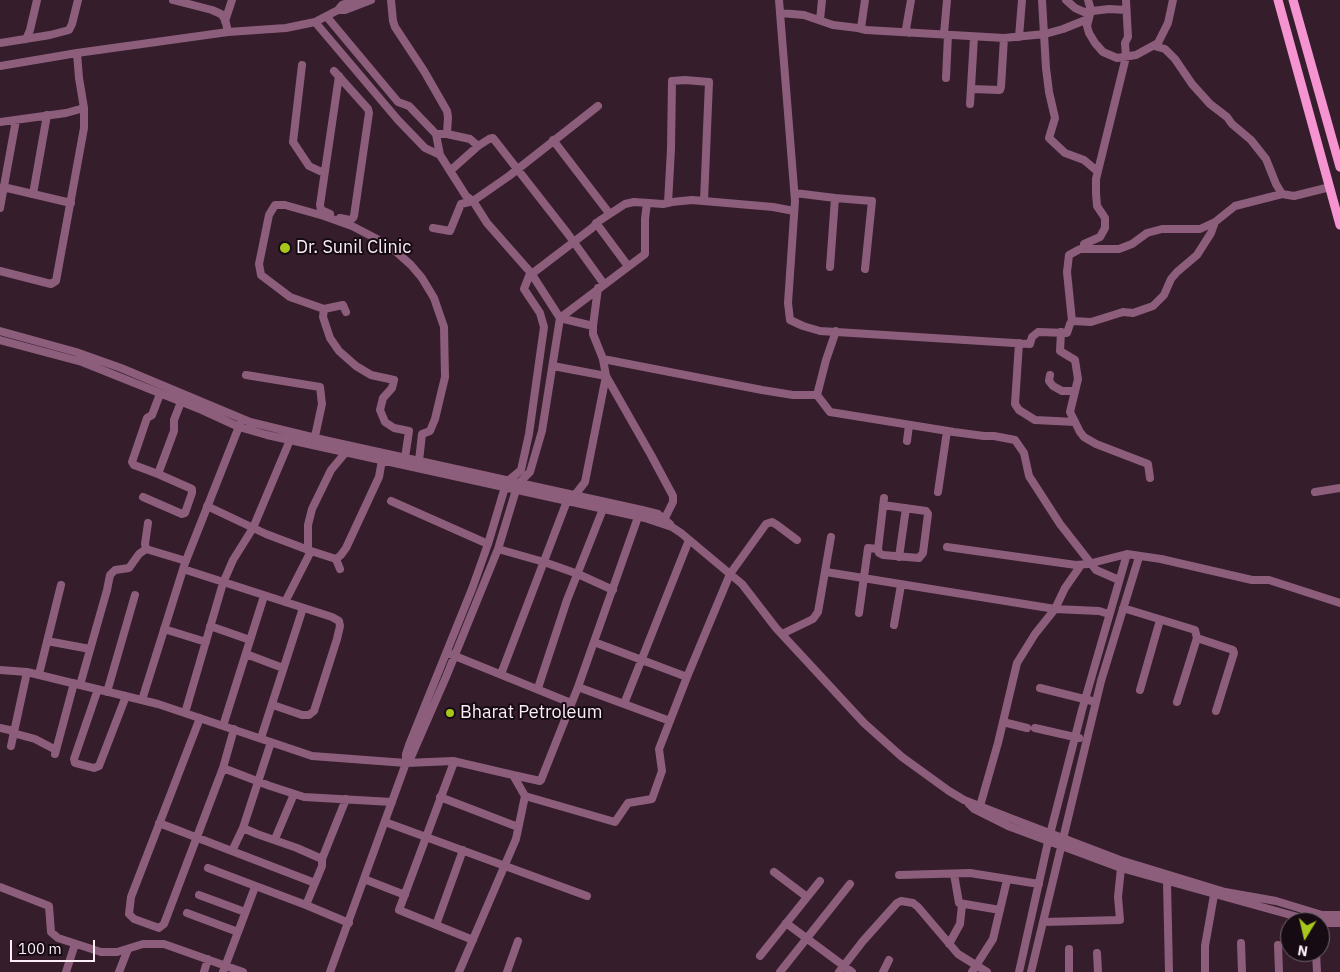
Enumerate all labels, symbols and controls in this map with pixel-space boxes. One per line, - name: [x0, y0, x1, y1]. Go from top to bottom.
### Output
- place label: Dr. Sunil Clinic: [296, 237, 411, 259]
- marker: Dr. Sunil Clinic: [278, 241, 292, 255]
- place label: Bharat Petroleum: [460, 702, 602, 724]
- marker: Bharat Petroleum: [444, 707, 456, 719]
- north arrow: [1280, 912, 1330, 962]
- scale bar: [12, 930, 98, 962]
- text: 100 m: [18, 939, 62, 958]
- text: N: [1296, 941, 1309, 961]

